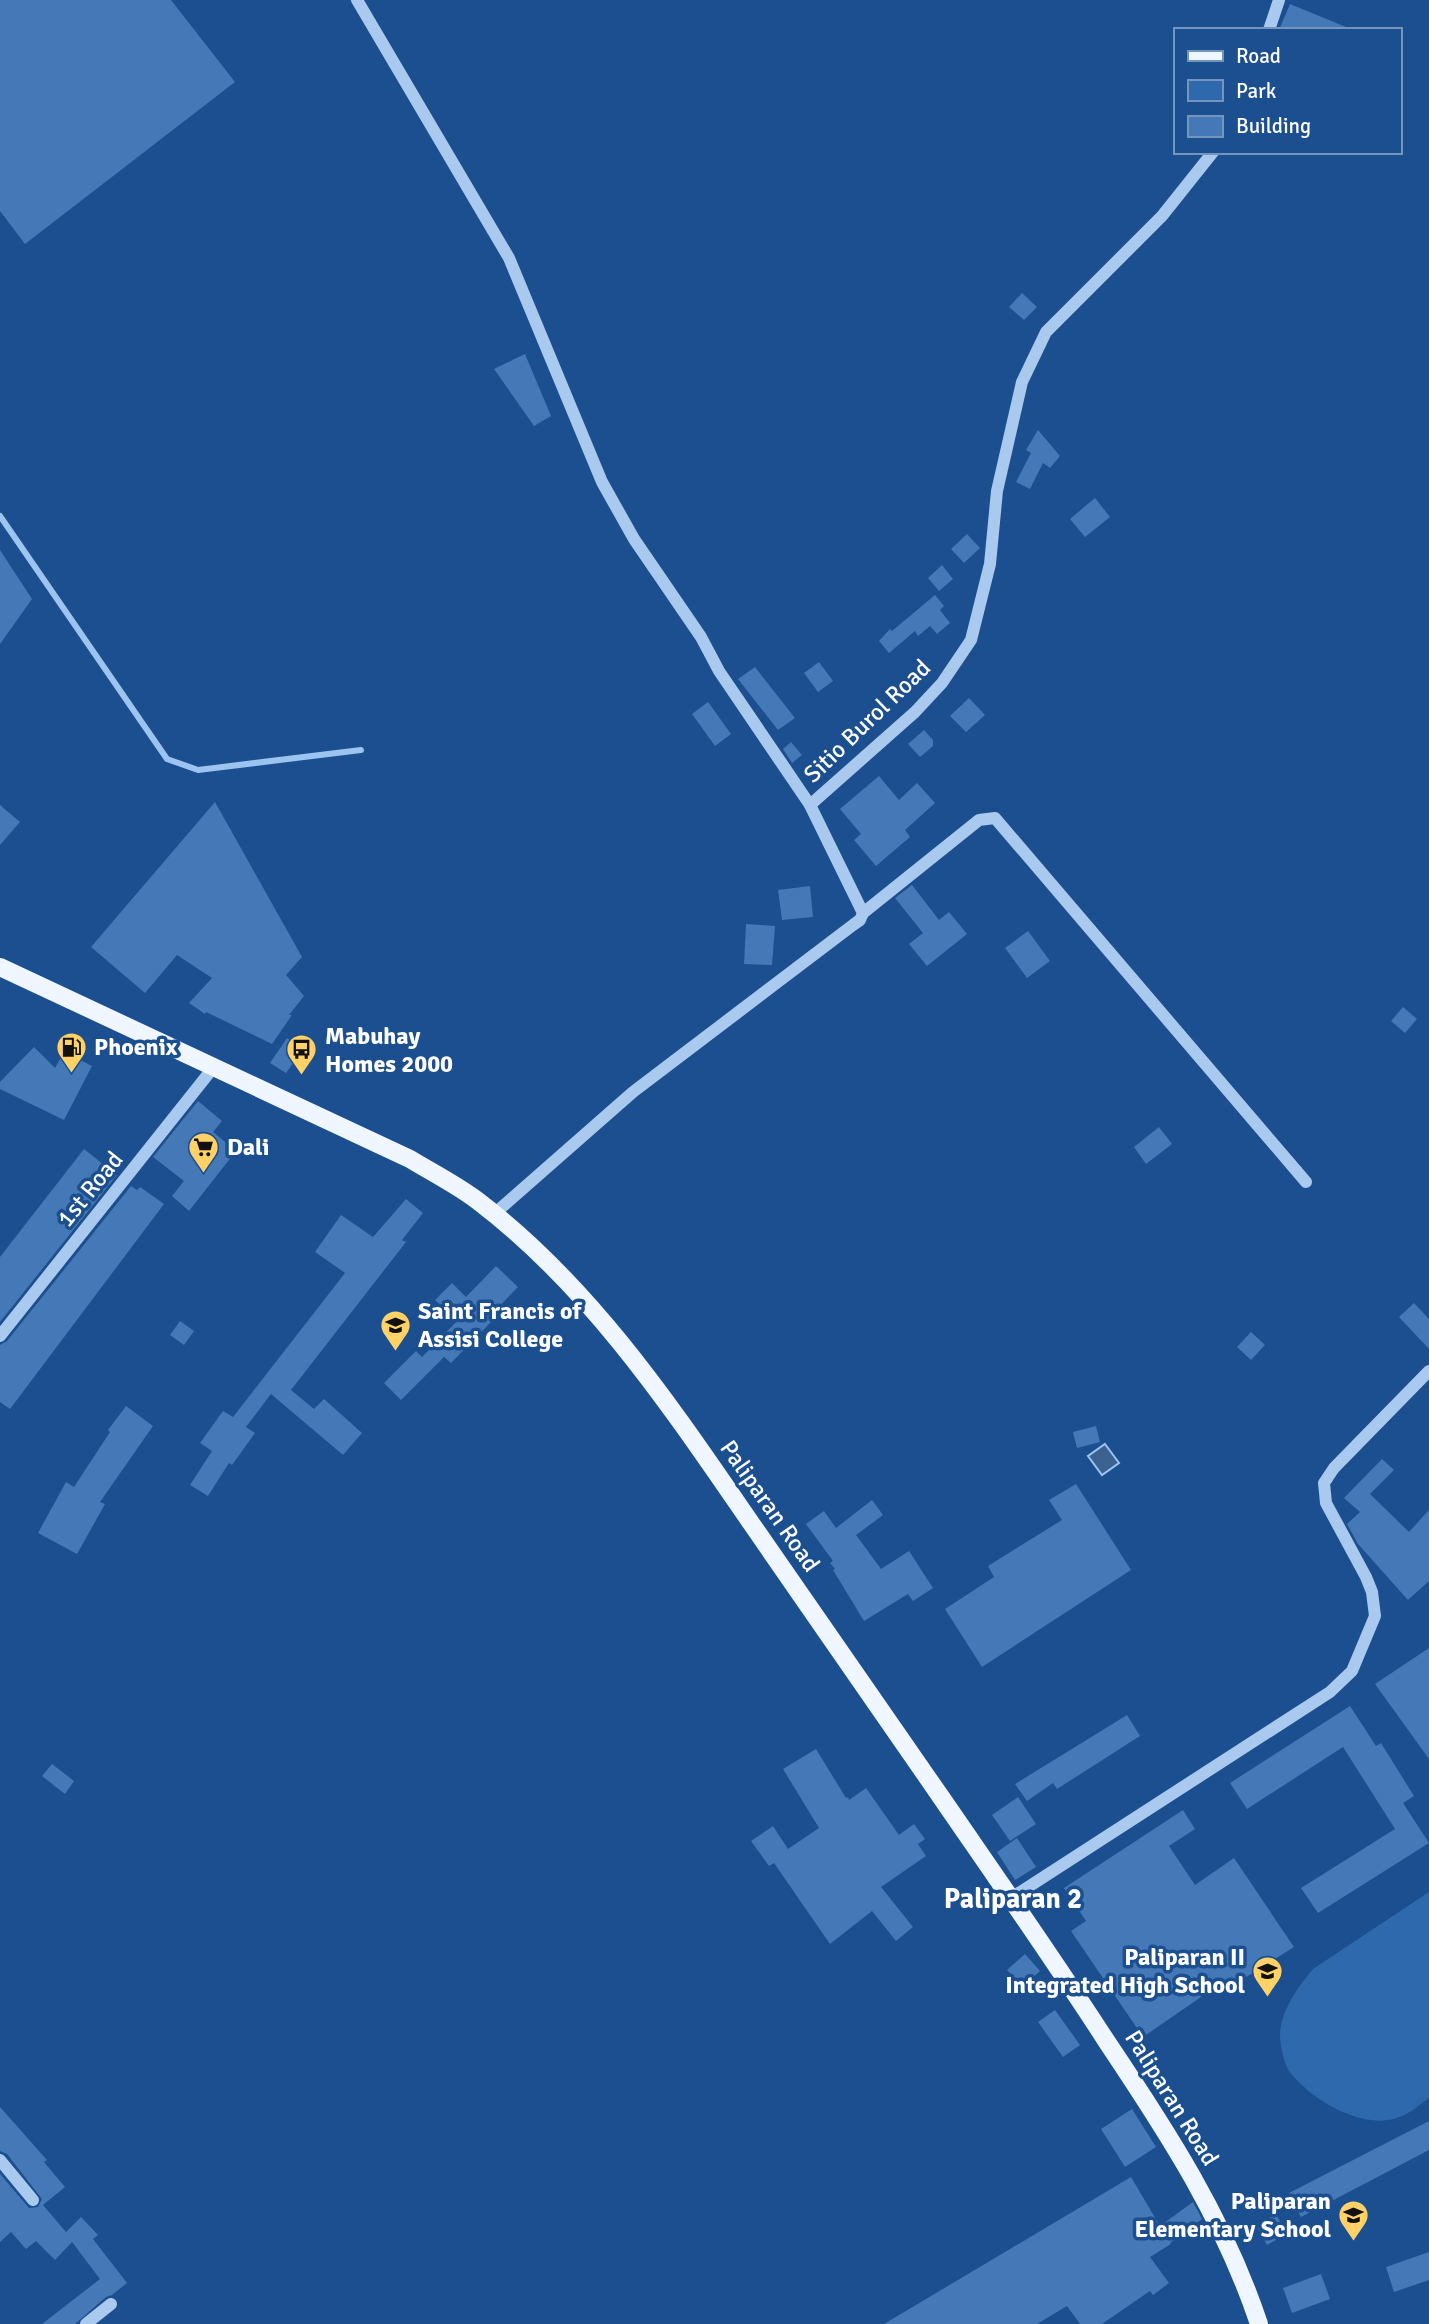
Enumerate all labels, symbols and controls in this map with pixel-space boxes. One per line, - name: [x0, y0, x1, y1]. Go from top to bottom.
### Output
- legend: [1174, 28, 1401, 154]
- text: Road: [1236, 43, 1281, 69]
- text: Park: [1236, 78, 1277, 104]
- text: Building: [1236, 113, 1311, 139]
- street label: Sitio Burol Road: [797, 653, 937, 789]
- place label: Mabuhay Homes 2000: [325, 1021, 453, 1079]
- fuel station icon: Phoenix: [54, 1030, 88, 1074]
- place label: Phoenix: [94, 1032, 178, 1062]
- bus stop icon: Mabuhay Homes 2000: [285, 1033, 319, 1077]
- supermarket icon: Dali: [187, 1130, 221, 1174]
- place label: Dali: [227, 1132, 269, 1162]
- street label: 1st Road: [50, 1145, 130, 1233]
- place label: Saint Francis of Assisi College: [418, 1296, 583, 1354]
- school or university icon: Saint Francis of Assisi College: [378, 1308, 412, 1352]
- street label: Paliparan Road: [714, 1434, 826, 1578]
- district label: Paliparan 2: [944, 1882, 1082, 1916]
- place label: Paliparan II Integrated High School: [1005, 1942, 1245, 2000]
- school or university icon: Paliparan II Integrated High School: [1251, 1954, 1285, 1998]
- street label: Paliparan Road: [1118, 2025, 1226, 2171]
- place label: Paliparan Elementary School: [1134, 2186, 1331, 2244]
- school or university icon: Paliparan Elementary School: [1337, 2198, 1371, 2242]

